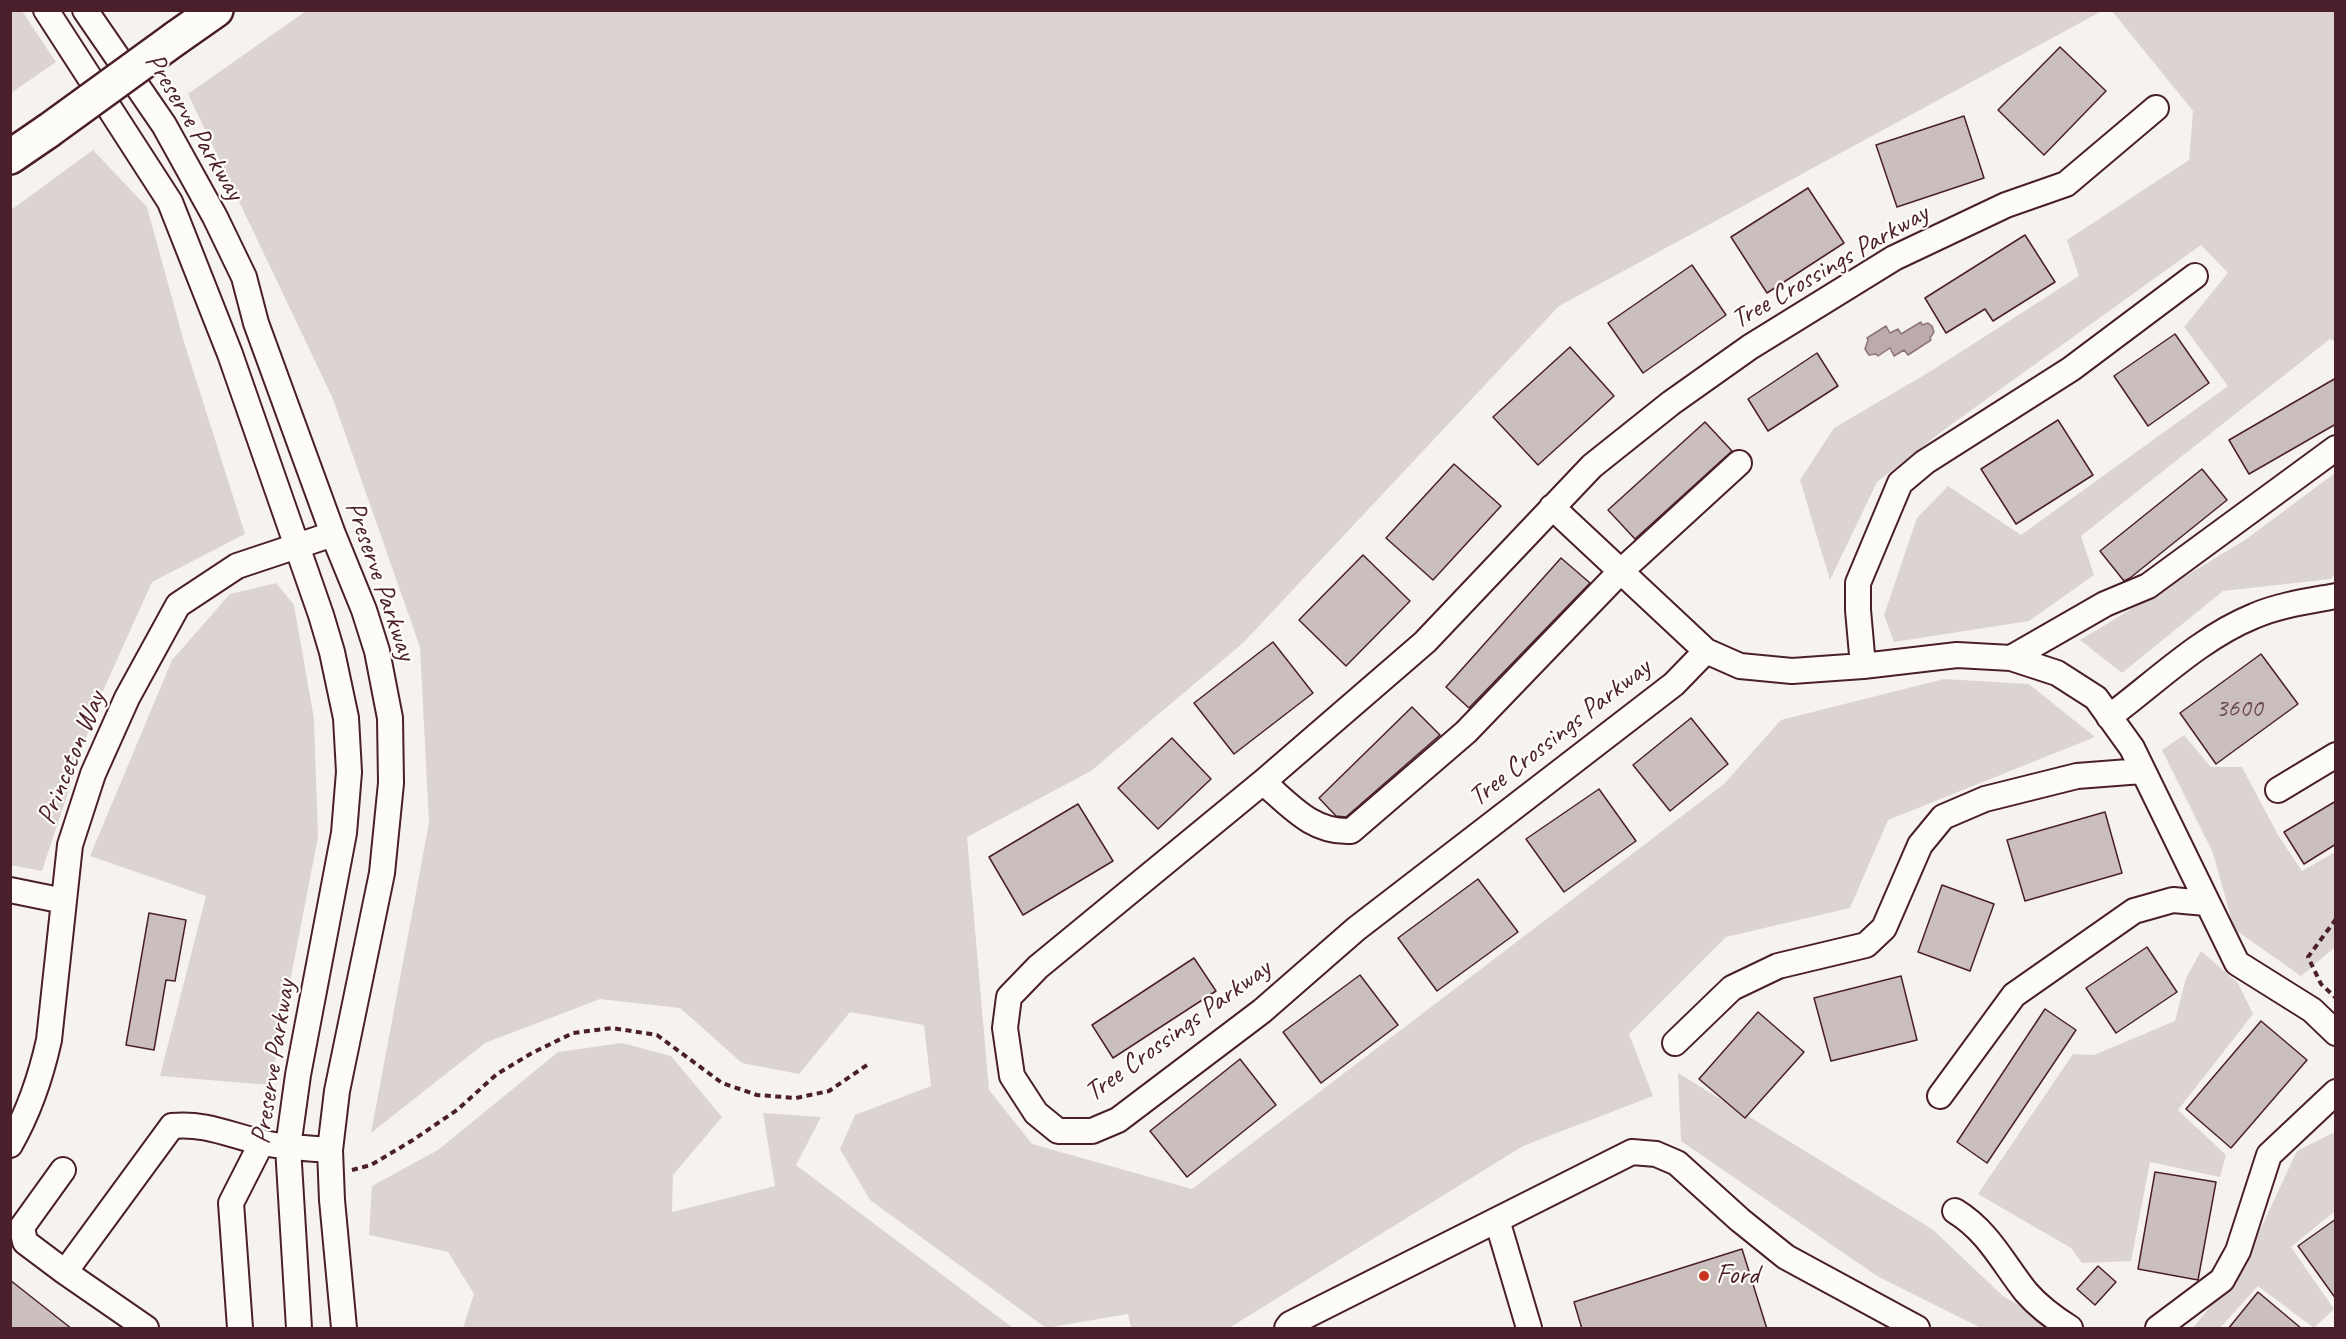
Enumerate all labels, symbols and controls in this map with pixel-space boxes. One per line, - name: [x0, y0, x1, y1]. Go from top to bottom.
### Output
- street label: Preserve Parkway: [137, 47, 251, 207]
- street label: Tree Crossings Parkway: [1726, 197, 1934, 337]
- street label: Preserve Parkway: [337, 497, 423, 665]
- street label: Tree Crossings Parkway: [1462, 652, 1658, 814]
- street label: Princeton Way: [30, 687, 114, 829]
- house number: 3600: [2216, 693, 2262, 725]
- street label: Tree Crossings Parkway: [1078, 952, 1278, 1110]
- street label: Preserve Parkway: [244, 978, 304, 1146]
- place label: Ford: [1716, 1259, 1759, 1293]
- marker: Ford: [1697, 1269, 1711, 1283]

